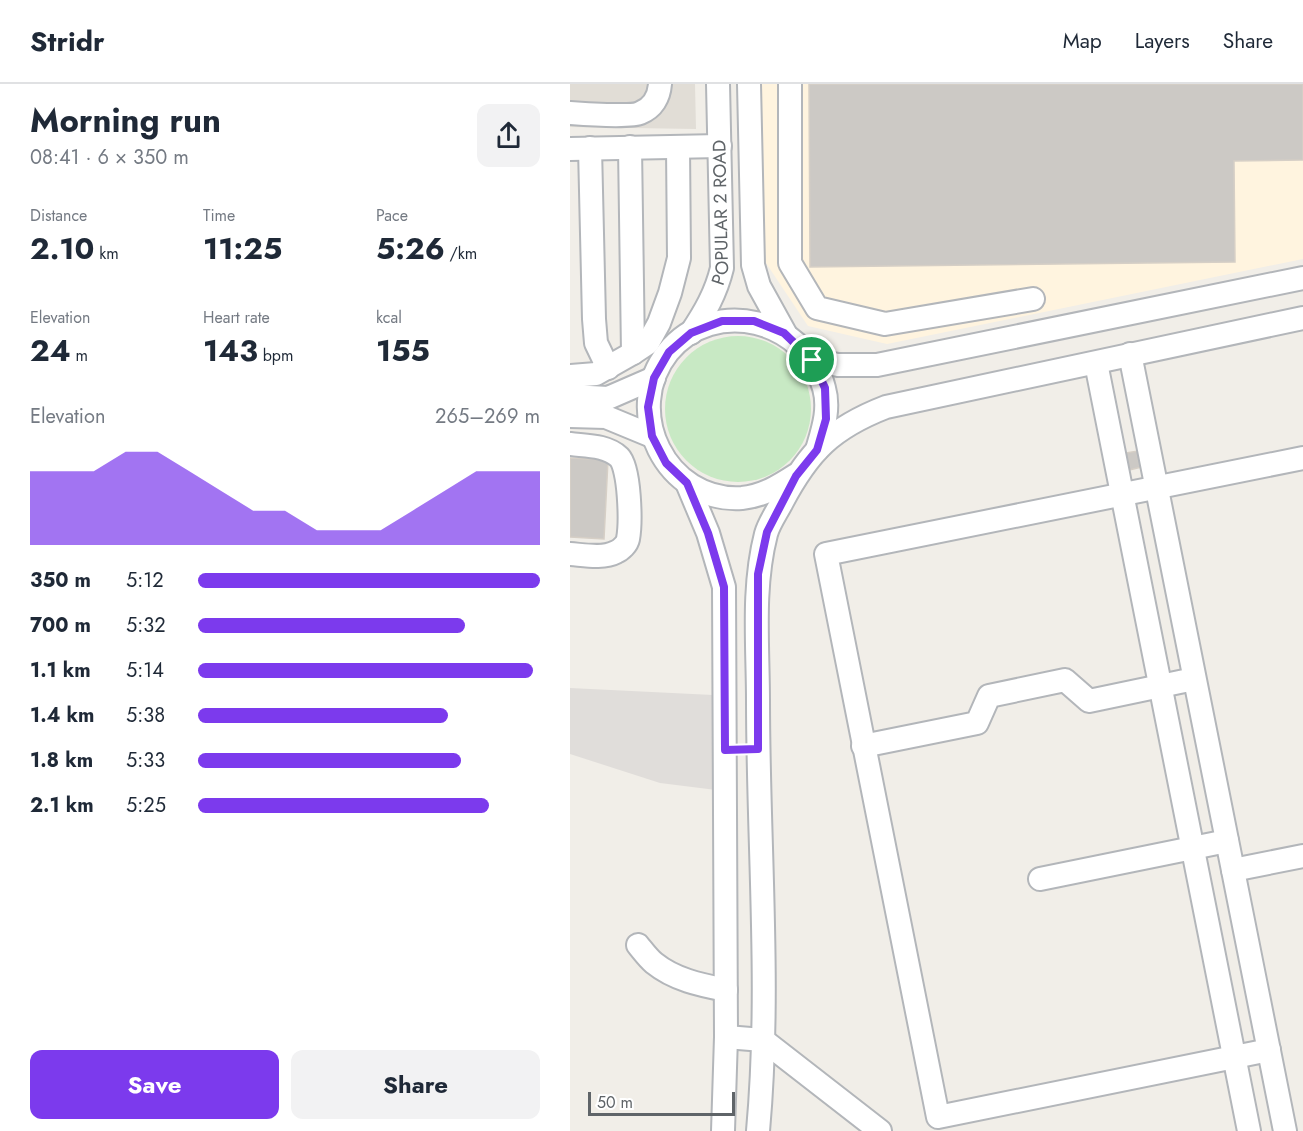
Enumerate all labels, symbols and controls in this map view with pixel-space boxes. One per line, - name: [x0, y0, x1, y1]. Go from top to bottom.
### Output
- text: Stridr: [30, 21, 104, 62]
- text: Map: [1063, 26, 1102, 56]
- text: Layers: [1135, 26, 1190, 56]
- text: Share: [1223, 26, 1273, 56]
- text: Morning run: [30, 97, 221, 144]
- button: share: [477, 104, 540, 167]
- street label: POPULAR 2 ROAD: [705, 140, 735, 288]
- text: 08:41 · 6 × 350 m: [30, 143, 189, 172]
- text: Distance: [30, 204, 87, 227]
- text: Time: [203, 204, 235, 227]
- text: Pace: [376, 204, 408, 227]
- text: 2.10: [30, 227, 94, 270]
- text: 11:25: [203, 227, 282, 270]
- text: 5:26: [376, 227, 445, 270]
- text: km: [94, 242, 119, 265]
- text: /km: [445, 242, 477, 265]
- text: Elevation: [30, 306, 90, 329]
- text: Heart rate: [203, 306, 270, 329]
- text: kcal: [376, 306, 402, 329]
- text: 24: [30, 329, 71, 372]
- text: 143: [203, 329, 258, 372]
- text: 155: [376, 329, 430, 372]
- pin: [786, 334, 837, 385]
- icon: arrive: [795, 343, 828, 376]
- text: m: [71, 344, 88, 367]
- text: bpm: [258, 344, 293, 367]
- text: Elevation: [30, 402, 105, 431]
- text: 265–269 m: [435, 402, 540, 431]
- text: 350 m: [30, 566, 91, 595]
- text: 5:12: [126, 566, 164, 595]
- text: 700 m: [30, 611, 91, 640]
- text: 5:32: [126, 611, 166, 640]
- text: 1.1 km: [30, 656, 91, 685]
- text: 5:14: [126, 656, 164, 685]
- text: 1.4 km: [30, 701, 95, 730]
- text: 5:38: [126, 701, 165, 730]
- text: 1.8 km: [30, 746, 93, 775]
- text: 5:33: [126, 746, 165, 775]
- text: 2.1 km: [30, 791, 94, 820]
- text: 5:25: [126, 791, 166, 820]
- button: Save: [30, 1050, 279, 1119]
- button: Share: [291, 1050, 540, 1119]
- scale bar: [588, 1089, 735, 1116]
- text: 50 m: [597, 1091, 633, 1114]

